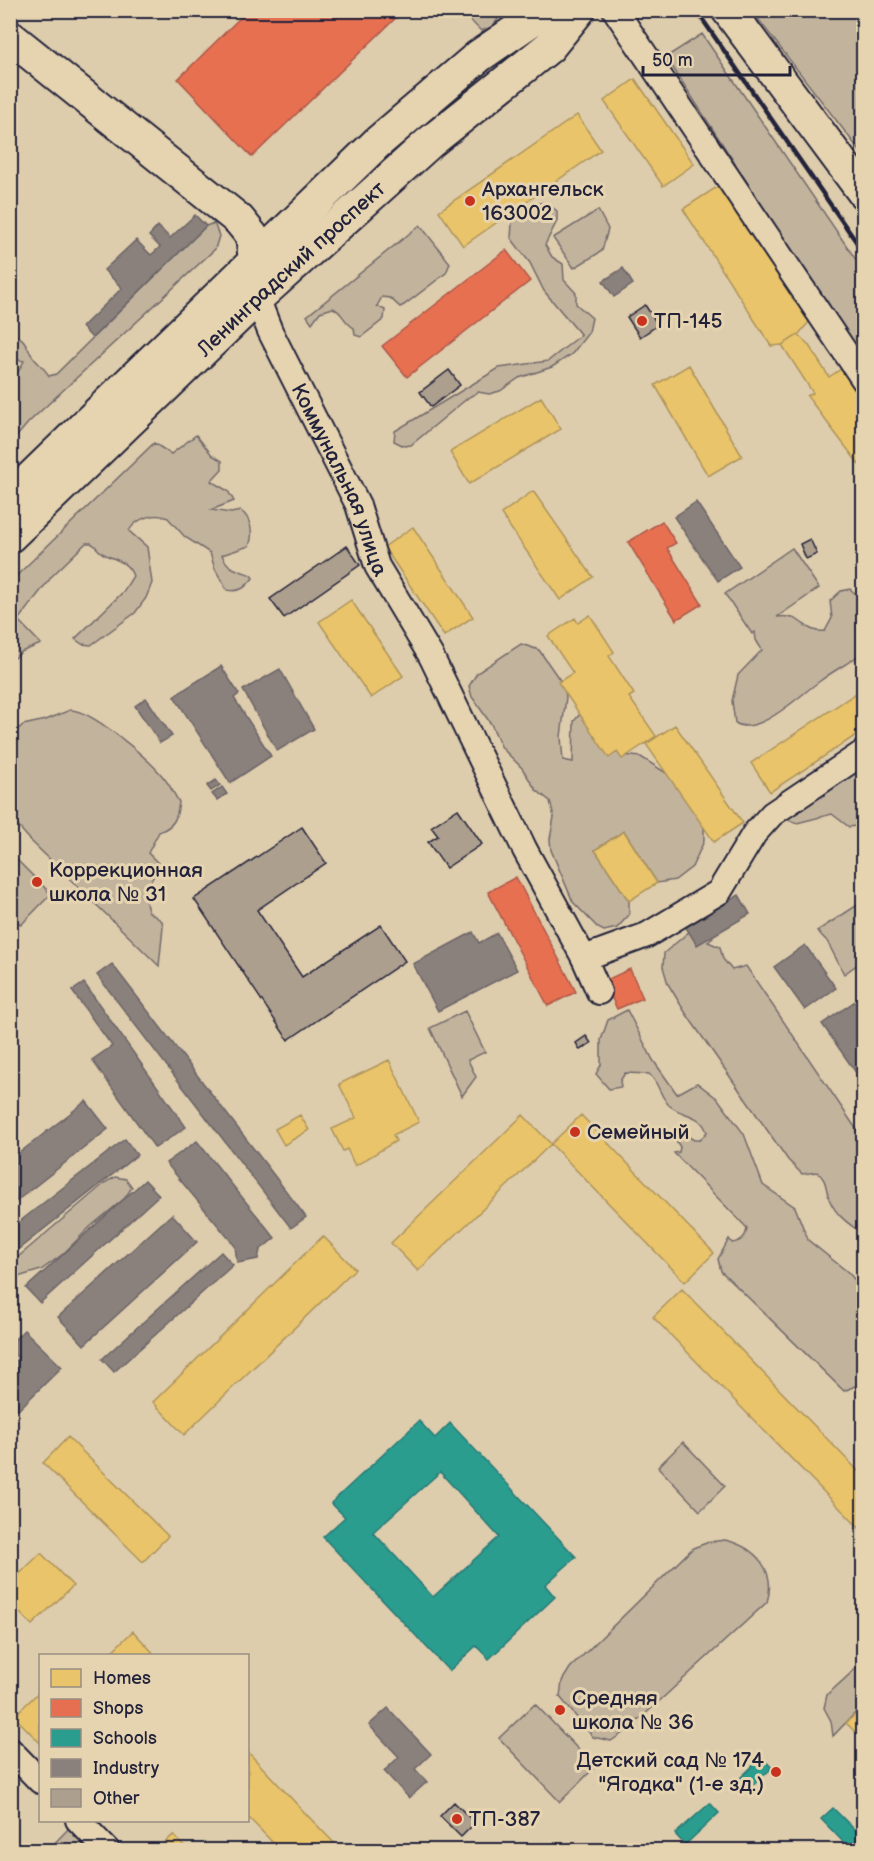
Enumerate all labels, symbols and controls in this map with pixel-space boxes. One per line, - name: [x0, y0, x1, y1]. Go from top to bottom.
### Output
- scale bar: [643, 39, 790, 77]
- text: 50 m: [652, 50, 693, 71]
- street label: Ленинградский проспект: [191, 176, 391, 362]
- place label: Архангельск 163002: [481, 177, 604, 226]
- marker: Архангельск 163002: [463, 194, 477, 208]
- place label: ТП-145: [654, 309, 723, 334]
- marker: ТП-145: [635, 314, 649, 328]
- street label: Коммунальная улица: [286, 379, 393, 581]
- place label: Коррекционная школа № 31: [49, 858, 203, 907]
- marker: Коррекционная школа № 31: [30, 875, 44, 889]
- place label: Семейный: [587, 1120, 689, 1145]
- marker: Семейный: [568, 1125, 582, 1139]
- legend: [39, 1654, 249, 1822]
- text: Homes: [93, 1668, 151, 1689]
- place label: Средняя школа № 36: [572, 1686, 694, 1735]
- text: Shops: [93, 1698, 144, 1719]
- marker: Средняя школа № 36: [553, 1703, 567, 1717]
- text: Schools: [93, 1728, 157, 1749]
- place label: Детский сад № 174 "Ягодка" (1-е зд.): [577, 1748, 764, 1797]
- text: Industry: [93, 1758, 160, 1779]
- marker: Детский сад № 174 "Ягодка" (1-е зд.): [769, 1765, 783, 1779]
- text: Other: [93, 1788, 140, 1809]
- place label: ТП-387: [469, 1807, 541, 1832]
- marker: ТП-387: [450, 1812, 464, 1826]

